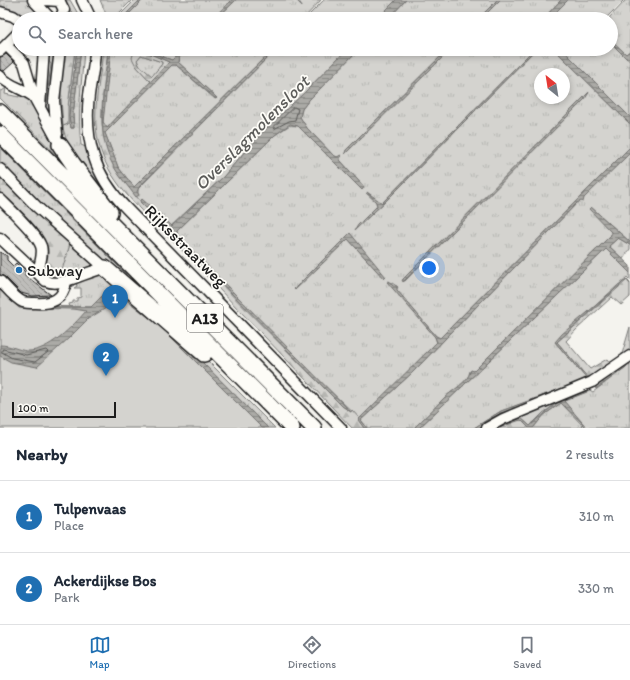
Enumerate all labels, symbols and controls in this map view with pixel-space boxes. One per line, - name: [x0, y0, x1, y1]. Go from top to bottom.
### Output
- search box: [12, 12, 618, 56]
- icon: search: [26, 23, 48, 45]
- text: Search here: [58, 25, 133, 43]
- north arrow: [534, 68, 570, 104]
- water label: Overslagmolensloot: [190, 69, 316, 195]
- street label: Rijksstraatweg: [141, 201, 231, 291]
- your location: [419, 258, 439, 278]
- place label: Subway: [27, 260, 83, 280]
- marker: Subway: [14, 265, 24, 275]
- pin: 1: [102, 285, 128, 318]
- road number: A13: [187, 304, 223, 332]
- pin: 2: [93, 343, 119, 376]
- scale bar: [12, 400, 116, 419]
- text: 100 m: [18, 402, 48, 415]
- text: Nearby: [16, 444, 68, 464]
- text: 2 results: [566, 447, 614, 462]
- text: Tulpenvaas: [54, 500, 126, 518]
- text: 1: [26, 509, 32, 524]
- text: 310 m: [579, 509, 614, 524]
- text: Place: [54, 518, 84, 533]
- text: Ackerdijkse Bos: [54, 572, 156, 590]
- text: 2: [26, 581, 32, 596]
- text: 330 m: [578, 581, 614, 596]
- text: Park: [54, 590, 80, 605]
- tab: Map: [89, 634, 111, 671]
- tab: Directions: [288, 634, 336, 671]
- tab: Saved: [513, 634, 541, 671]

